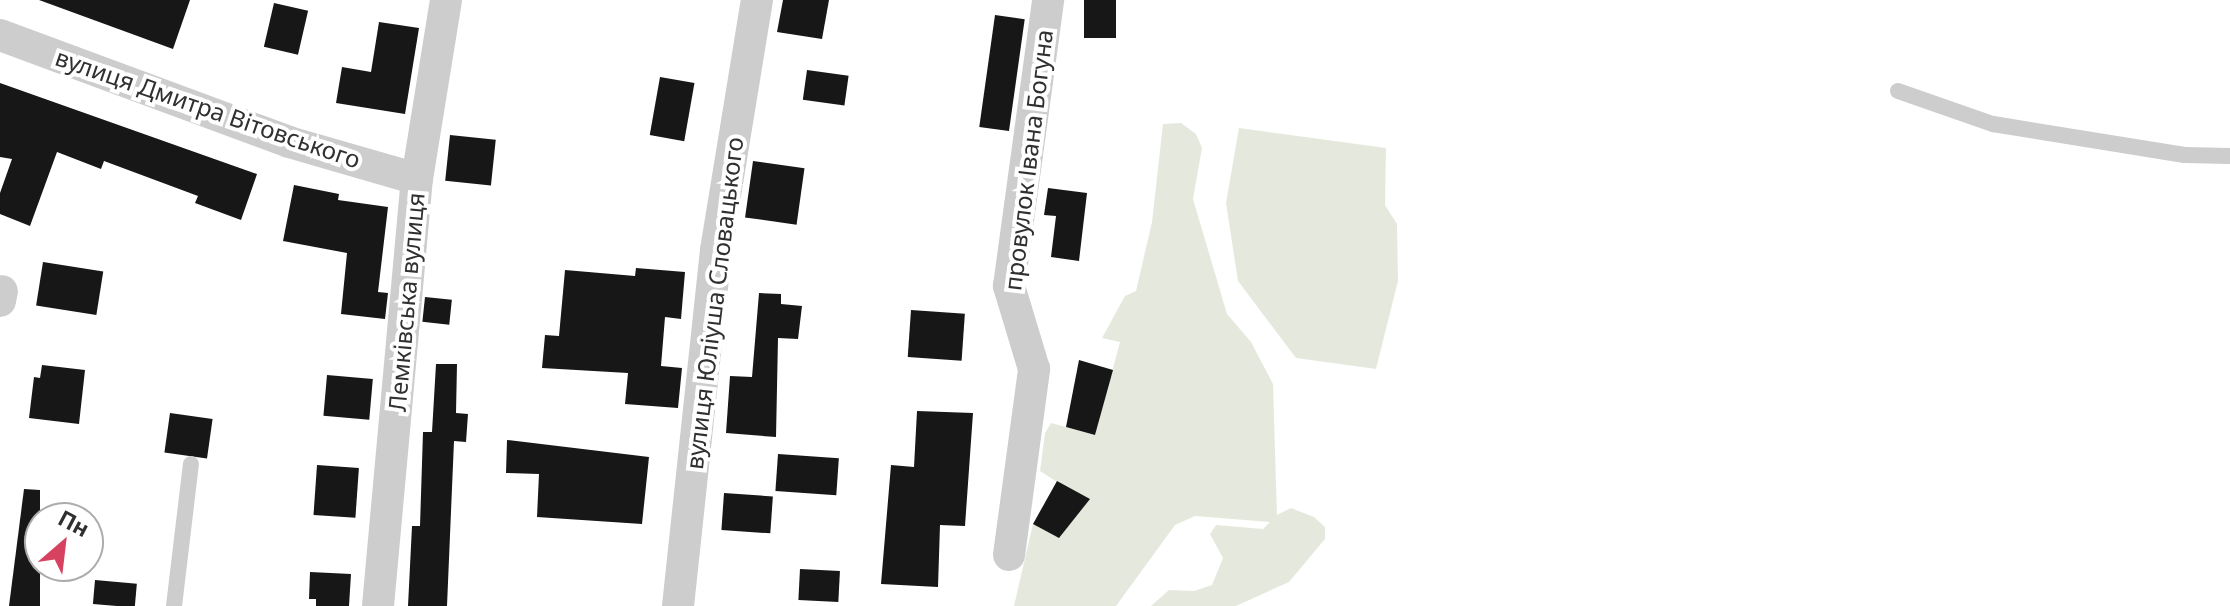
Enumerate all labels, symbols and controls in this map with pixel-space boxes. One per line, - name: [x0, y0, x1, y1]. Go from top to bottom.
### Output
- street label: провулок Івана Богуна: [998, 28, 1058, 292]
- street label: вулиця Дмитра Вітовського: [52, 42, 364, 174]
- street label: вулиця Юліуша Словацького: [679, 135, 749, 471]
- street label: Лемківська вулиця: [382, 191, 430, 413]
- north arrow: [24, 502, 104, 582]
- text: Пн: [54, 502, 95, 543]

